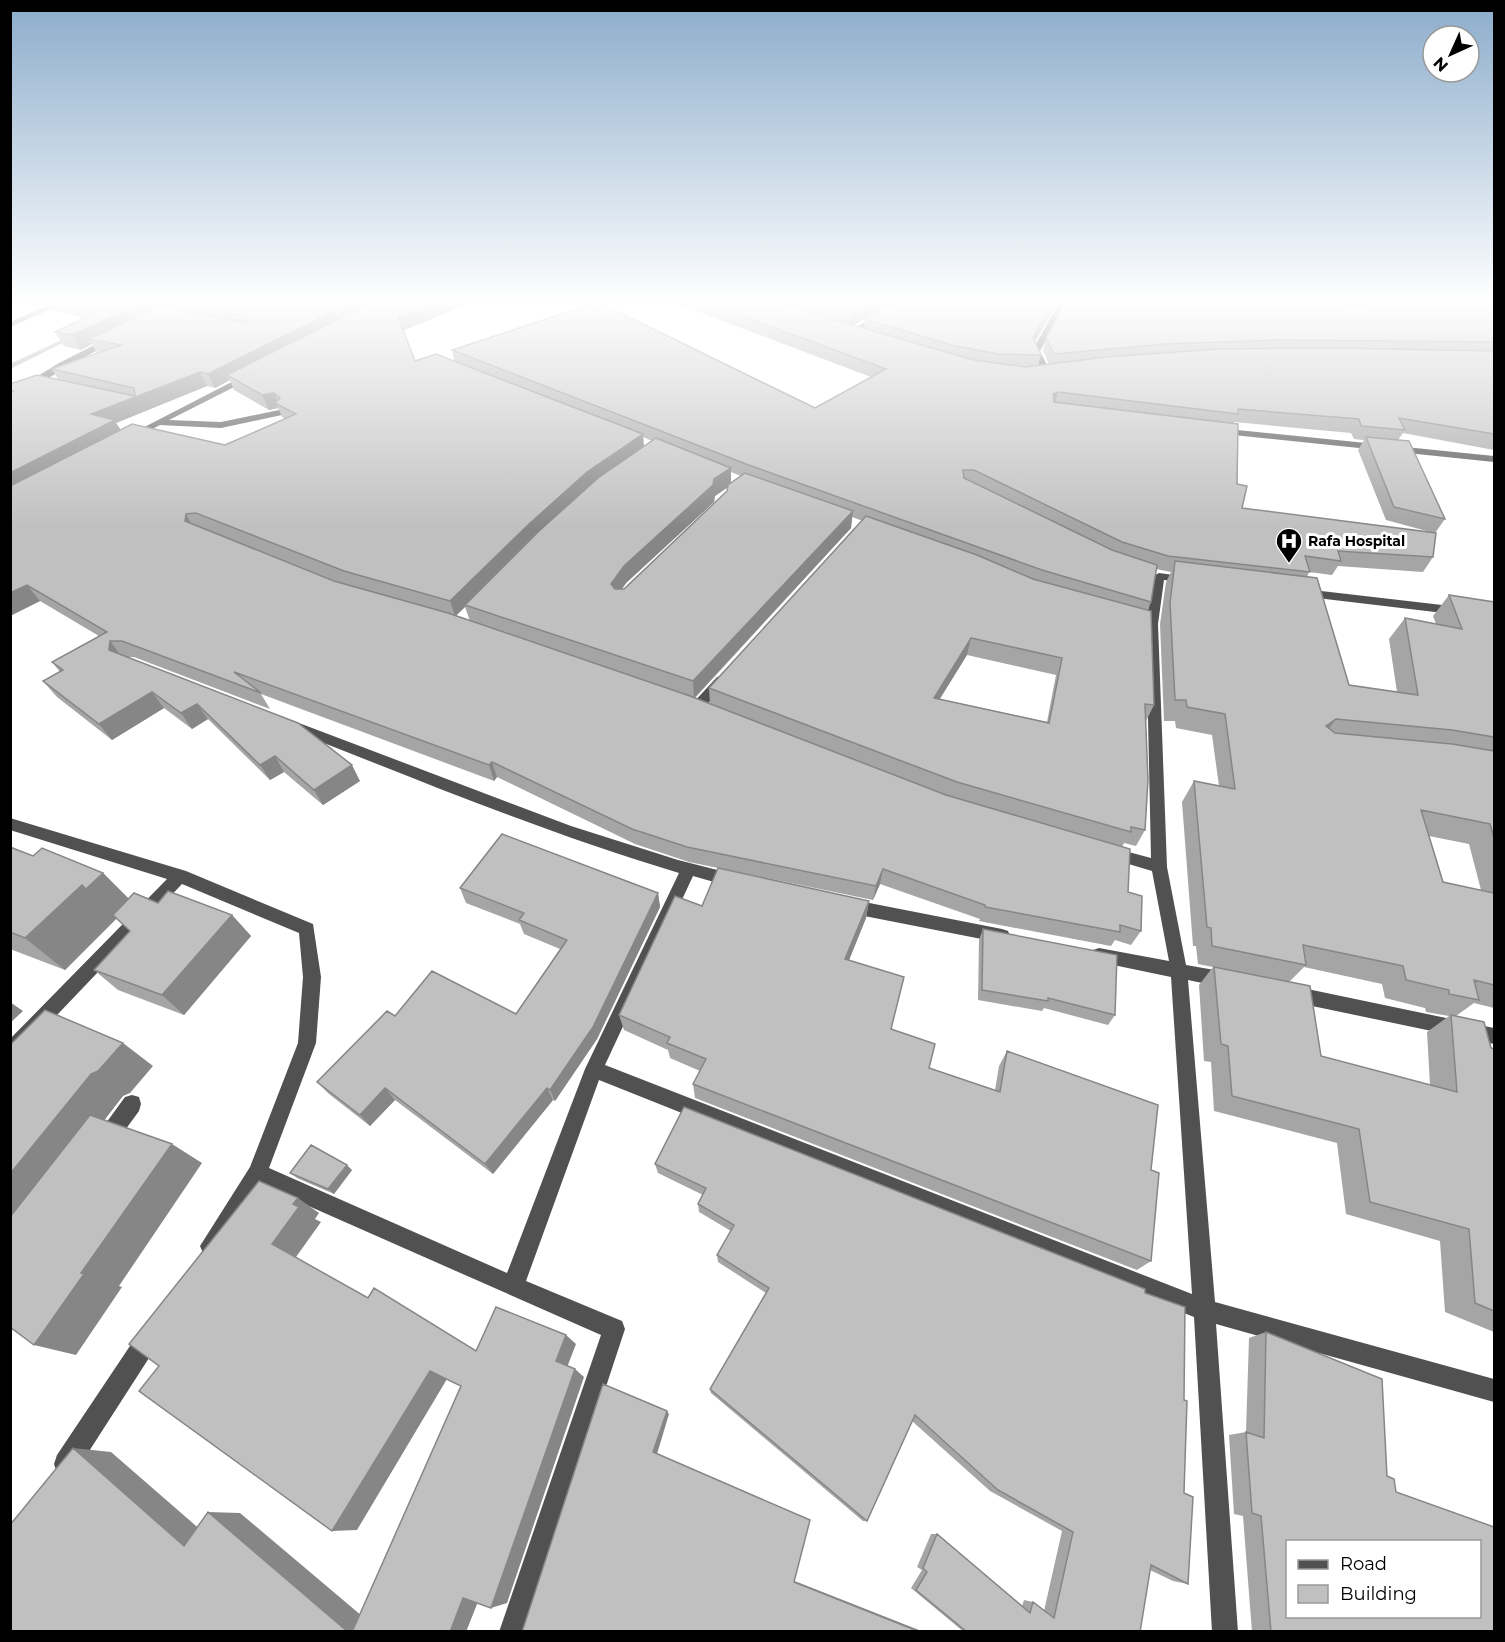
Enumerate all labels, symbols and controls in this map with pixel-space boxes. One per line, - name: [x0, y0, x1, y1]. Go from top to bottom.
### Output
- north arrow: [1421, 24, 1481, 84]
- text: N: [1429, 53, 1452, 76]
- hospital icon: Rafa Hospital: [1274, 526, 1304, 564]
- place label: Rafa Hospital: [1308, 532, 1405, 550]
- legend: [1286, 1540, 1481, 1618]
- text: Road: [1340, 1553, 1387, 1575]
- text: Building: [1340, 1583, 1417, 1605]

